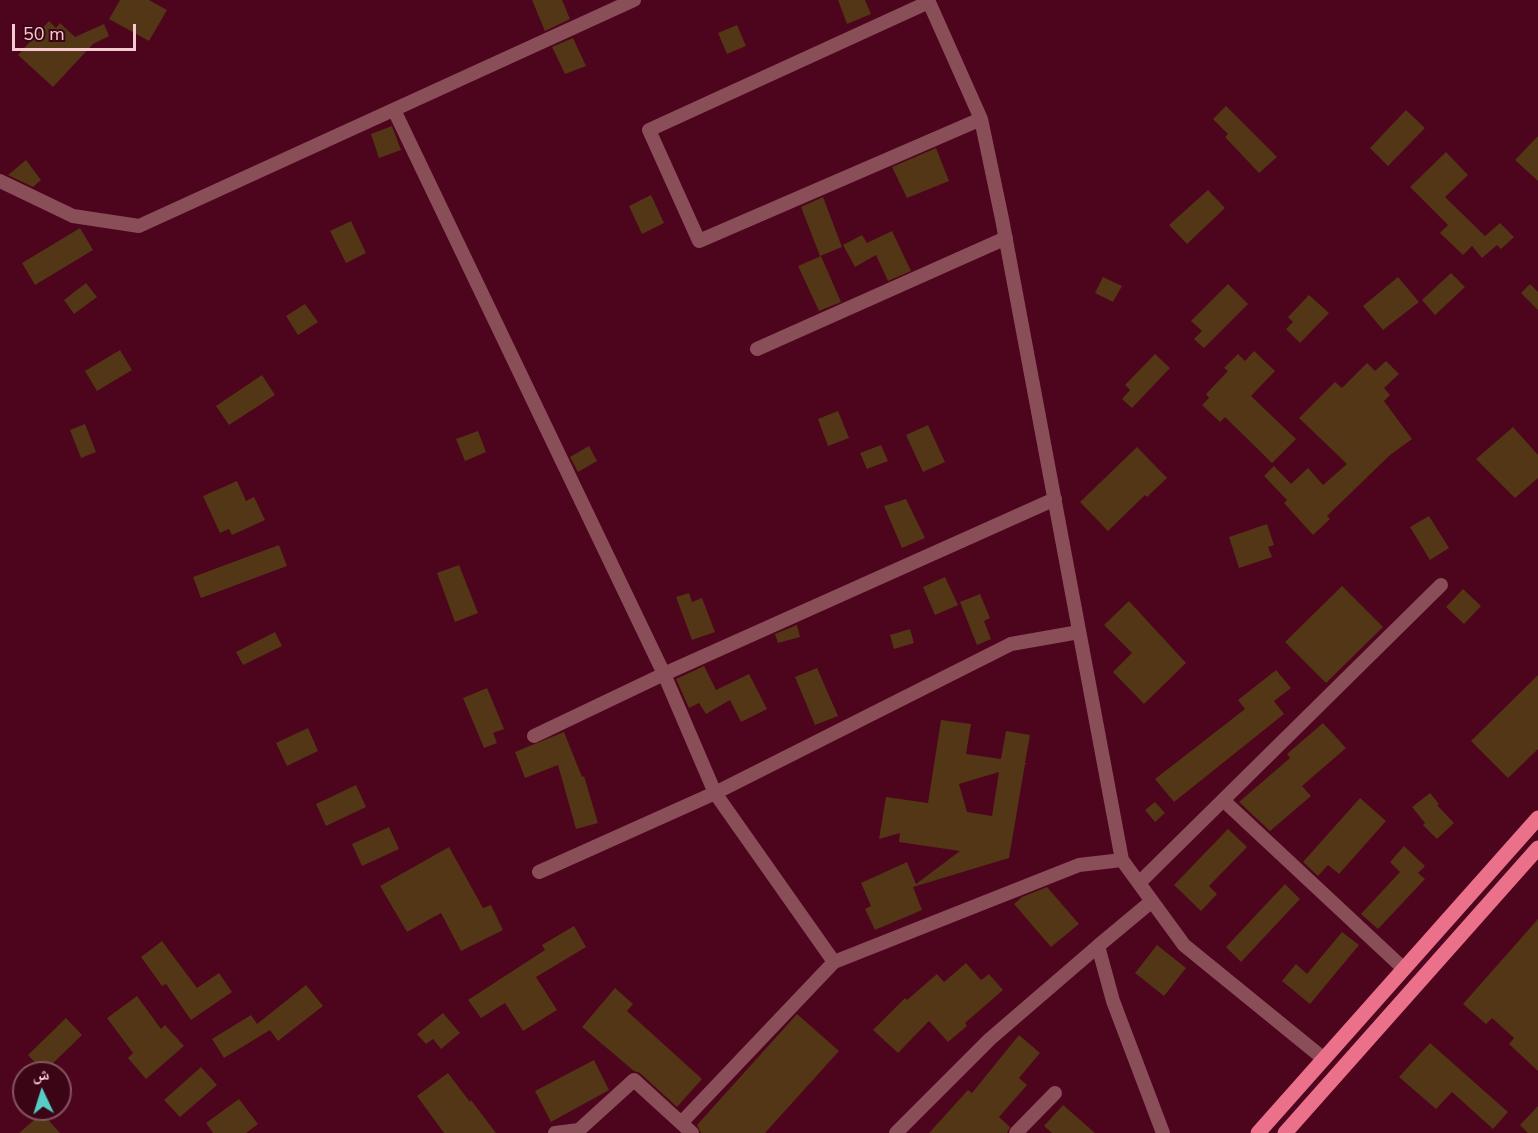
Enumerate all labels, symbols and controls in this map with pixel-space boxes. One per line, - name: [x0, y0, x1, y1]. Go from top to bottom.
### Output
- scale bar: [15, 12, 140, 50]
- text: 50 m: [23, 22, 65, 46]
- north arrow: [12, 1061, 72, 1121]
- text: ش: [32, 1063, 50, 1087]

